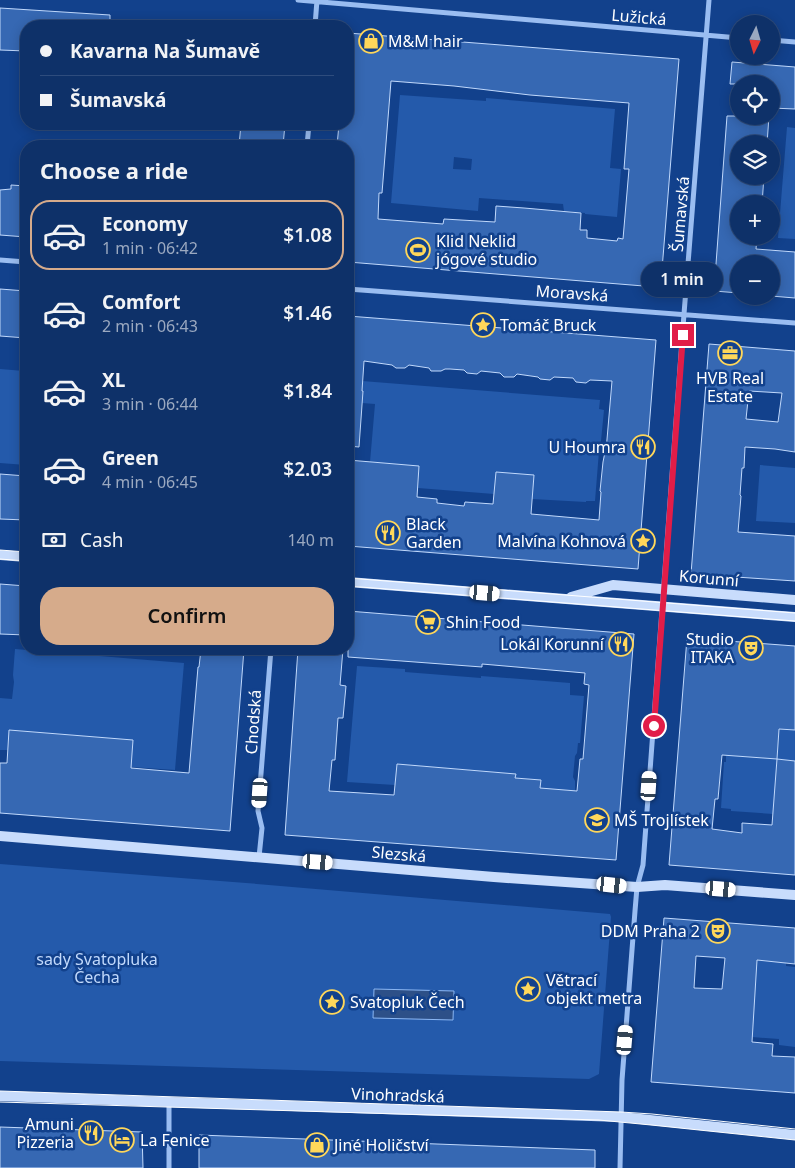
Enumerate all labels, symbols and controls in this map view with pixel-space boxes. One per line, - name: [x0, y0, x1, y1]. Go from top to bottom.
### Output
- street label: Lužická: [611, 4, 667, 30]
- north arrow: [730, 15, 780, 65]
- map controls: [730, 15, 780, 305]
- shop icon: M&M hair: [358, 28, 384, 54]
- place label: M&M hair: [388, 30, 463, 52]
- text: Kavarna Na Šumavě: [70, 38, 260, 64]
- button: locate: [730, 75, 780, 125]
- text: Šumavská: [70, 87, 166, 113]
- button: layers: [730, 135, 780, 185]
- text: Choose a ride: [40, 155, 188, 185]
- street label: Šumavská: [666, 175, 694, 253]
- button: +: [730, 195, 780, 245]
- text: Economy: [102, 211, 188, 237]
- icon: car: [42, 213, 87, 258]
- text: $1.08: [283, 222, 332, 248]
- place label: Klid Neklid jógové studio: [435, 230, 537, 270]
- text: 1 min · 06:42: [102, 237, 198, 259]
- sports icon: Klid Neklid jógové studio: [405, 237, 431, 263]
- button: −: [730, 255, 780, 305]
- callout: 1 min: [642, 262, 724, 298]
- text: 1 min: [660, 268, 704, 290]
- street label: Moravská: [535, 279, 609, 307]
- text: Comfort: [102, 289, 181, 315]
- icon: car: [42, 291, 87, 336]
- text: $1.46: [283, 300, 332, 326]
- place icon: Tomáč Bruck: [470, 312, 496, 338]
- place label: Tomáč Bruck: [500, 314, 597, 336]
- text: 2 min · 06:43: [102, 315, 198, 337]
- route end: [672, 324, 694, 346]
- office icon: HVB Real Estate: [717, 340, 743, 366]
- text: XL: [102, 367, 125, 393]
- place label: HVB Real Estate: [696, 367, 764, 407]
- icon: car: [42, 369, 87, 414]
- text: $1.84: [283, 378, 332, 404]
- text: 3 min · 06:44: [102, 393, 198, 415]
- restaurant icon: U Houmra: [630, 434, 656, 460]
- place label: U Houmra: [548, 436, 626, 458]
- text: Green: [102, 445, 159, 471]
- icon: car: [42, 447, 87, 492]
- text: $2.03: [283, 456, 332, 482]
- text: 4 min · 06:45: [102, 471, 198, 493]
- place label: Black Garden: [406, 513, 462, 553]
- restaurant icon: Black Garden: [375, 520, 401, 546]
- icon: cash: [40, 526, 68, 554]
- text: Cash: [80, 527, 124, 553]
- place icon: Malvína Kohnová: [630, 528, 656, 554]
- text: 140 m: [287, 529, 334, 551]
- place label: Malvína Kohnová: [497, 530, 626, 552]
- street label: Korunní: [678, 564, 741, 592]
- car: [469, 584, 500, 602]
- button: Confirm: [40, 587, 334, 645]
- supermarket icon: Shin Food: [415, 609, 441, 635]
- place label: Shin Food: [446, 611, 520, 633]
- place label: Studio ITAKA: [686, 628, 735, 668]
- restaurant icon: Lokál Korunní: [608, 631, 634, 657]
- place label: Lokál Korunní: [500, 633, 605, 655]
- theatre icon: Studio ITAKA: [738, 635, 764, 661]
- street label: Chodská: [240, 689, 266, 755]
- route start: [643, 715, 665, 737]
- car: [640, 771, 657, 801]
- car: [251, 778, 268, 808]
- school or university icon: MŠ Trojlístek: [584, 807, 610, 833]
- place label: MŠ Trojlístek: [614, 809, 709, 831]
- street label: Slezská: [371, 841, 427, 867]
- car: [302, 853, 333, 871]
- car: [596, 876, 627, 894]
- car: [705, 880, 736, 898]
- theatre icon: DDM Praha 2: [705, 918, 731, 944]
- place label: DDM Praha 2: [601, 920, 700, 942]
- park label: sady Svatopluka Čecha: [36, 948, 158, 988]
- place label: Větrací objekt metra: [546, 969, 642, 1009]
- place icon: Větrací objekt metra: [515, 976, 541, 1002]
- place icon: Svatopluk Čech: [319, 989, 345, 1015]
- place label: Svatopluk Čech: [350, 991, 465, 1013]
- car: [616, 1024, 633, 1056]
- street label: Vinohradská: [351, 1082, 445, 1108]
- place label: Amuni Pizzeria: [16, 1113, 74, 1153]
- restaurant icon: Amuni Pizzeria: [78, 1120, 104, 1146]
- hotel icon: La Fenice: [109, 1127, 135, 1153]
- place label: La Fenice: [140, 1129, 210, 1151]
- shop icon: Jiné Holičství: [304, 1132, 330, 1158]
- place label: Jiné Holičství: [332, 1134, 430, 1156]

